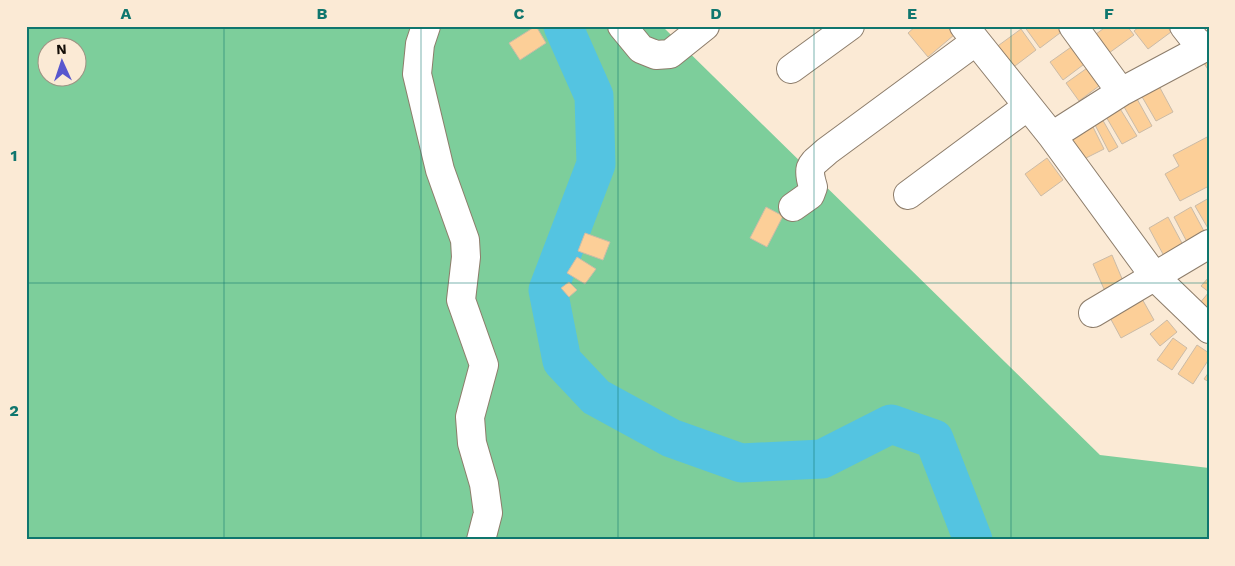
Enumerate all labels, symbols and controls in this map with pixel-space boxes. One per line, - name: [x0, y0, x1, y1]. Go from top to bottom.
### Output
- text: A: [121, 4, 132, 23]
- text: B: [317, 4, 328, 23]
- text: C: [514, 4, 525, 23]
- text: D: [710, 4, 722, 23]
- text: E: [907, 4, 917, 23]
- text: F: [1104, 4, 1114, 23]
- north arrow: [38, 38, 88, 88]
- text: N: [56, 41, 67, 57]
- text: 1: [11, 146, 17, 165]
- text: 2: [9, 401, 19, 420]

